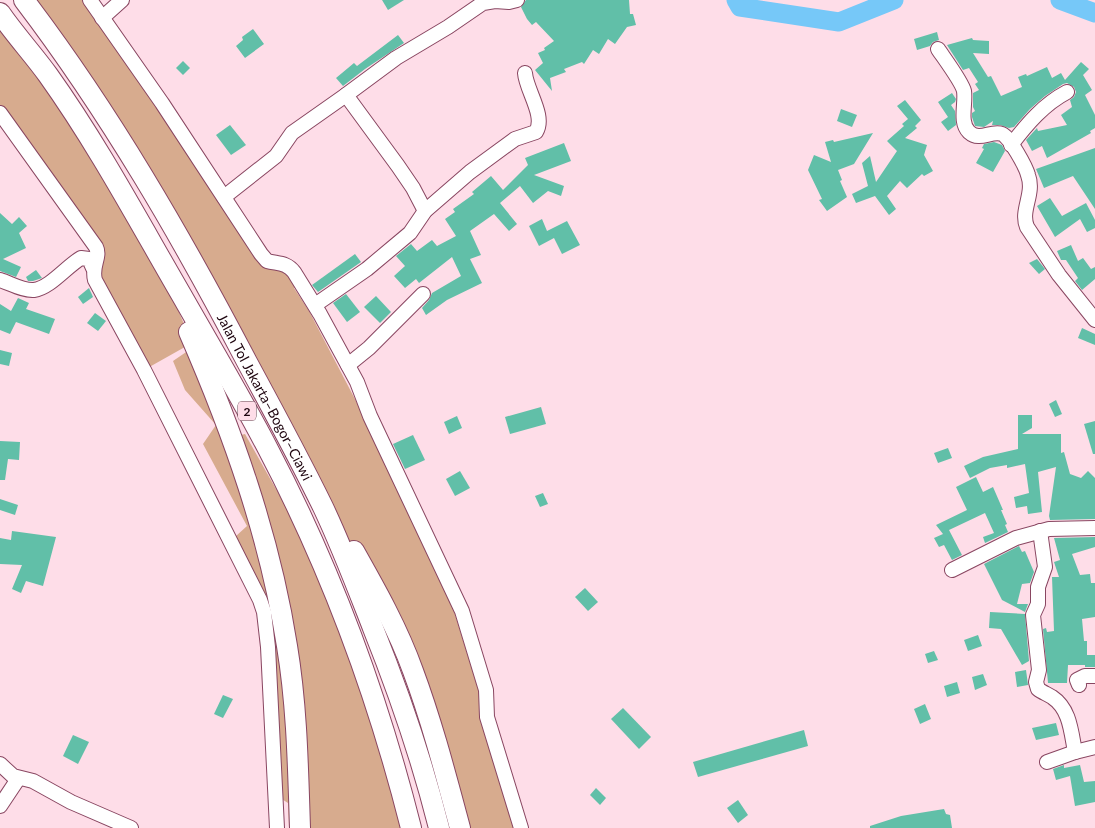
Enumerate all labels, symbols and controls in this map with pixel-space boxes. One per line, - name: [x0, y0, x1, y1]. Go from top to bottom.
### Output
- street label: Jalan Tol Jakarta–Bogor–Ciawi: [214, 311, 317, 483]
- road number: 2: [238, 402, 256, 421]

